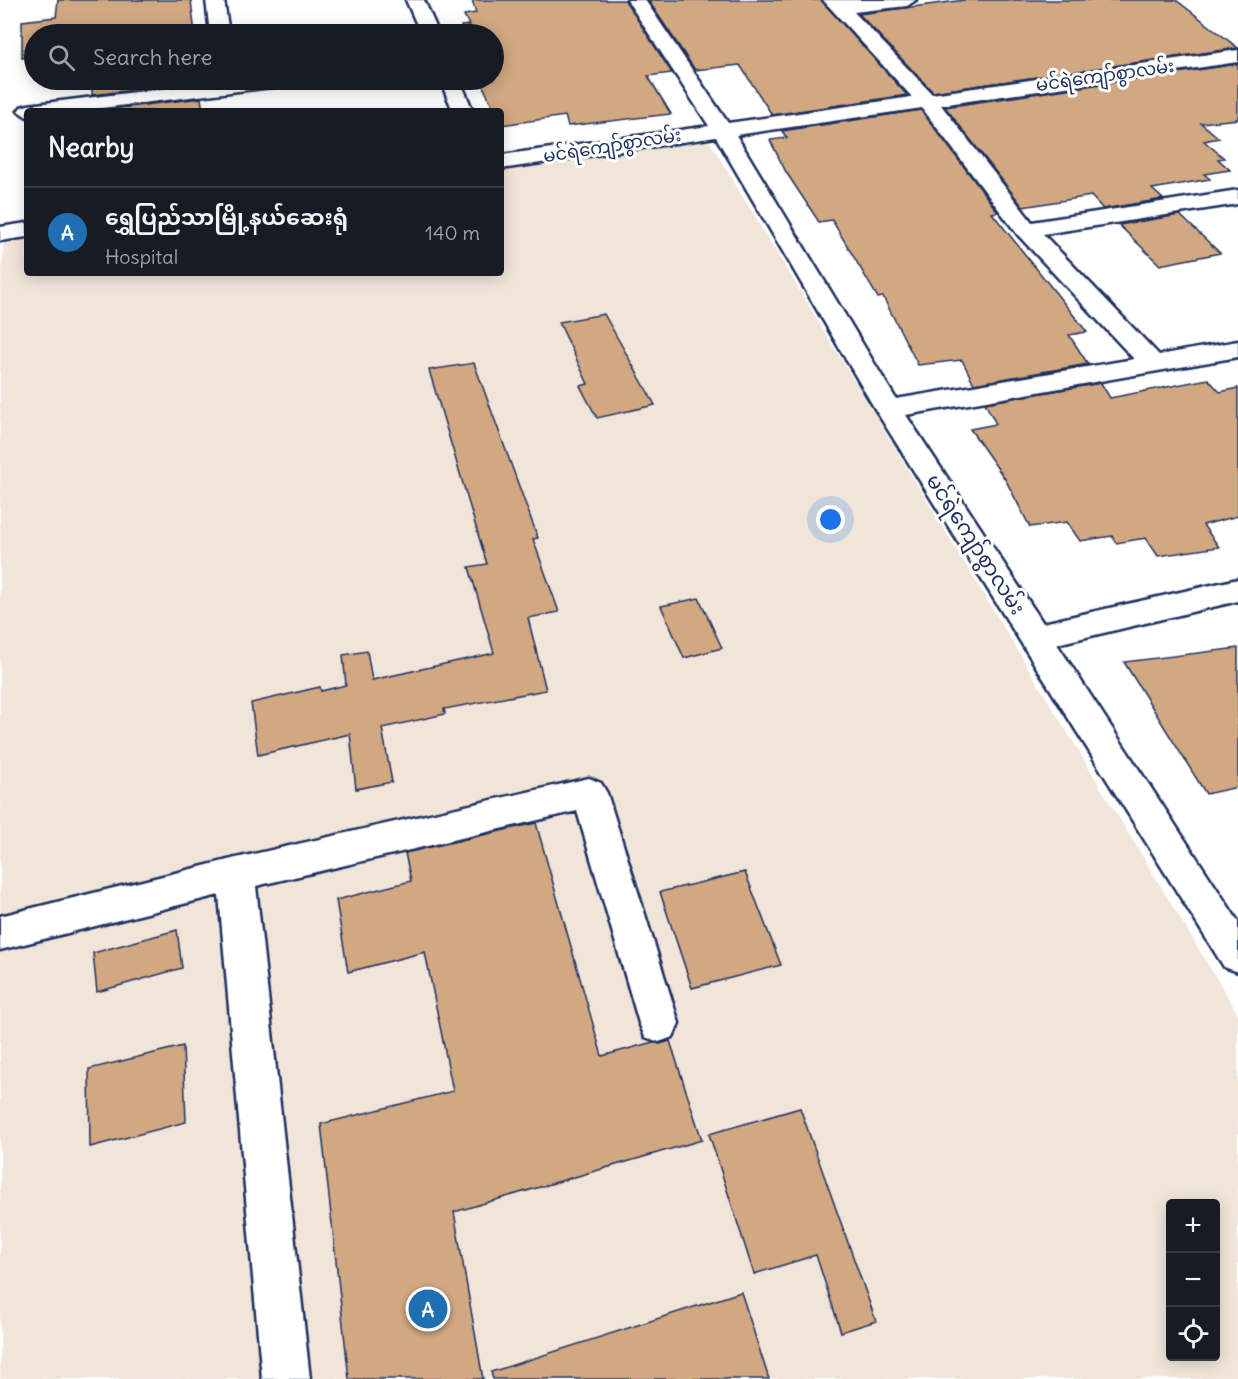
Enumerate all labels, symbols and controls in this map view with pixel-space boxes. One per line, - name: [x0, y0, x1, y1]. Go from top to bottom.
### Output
- search box: [24, 24, 504, 90]
- icon: search: [45, 41, 78, 74]
- text: Search here: [93, 43, 212, 71]
- street label: မင်ရဲကျော်စွာလမ်း: [1034, 53, 1176, 100]
- street label: မင်ရဲကျော်စွာလမ်း: [541, 122, 683, 171]
- text: Nearby: [48, 131, 134, 164]
- text: ရွှေပြည်သာမြို့နယ်ဆေးရုံ: [105, 203, 348, 231]
- text: A: [61, 220, 74, 245]
- text: 140 m: [425, 220, 480, 245]
- text: Hospital: [105, 244, 178, 269]
- street label: မင်ရဲကျော်စွာလမ်း: [916, 467, 1033, 622]
- your location: [816, 505, 845, 534]
- map controls: [1166, 1199, 1220, 1361]
- button: +: [1166, 1199, 1220, 1253]
- button: −: [1166, 1253, 1220, 1307]
- pin: A: [408, 1286, 448, 1332]
- button: locate: [1166, 1307, 1220, 1361]

